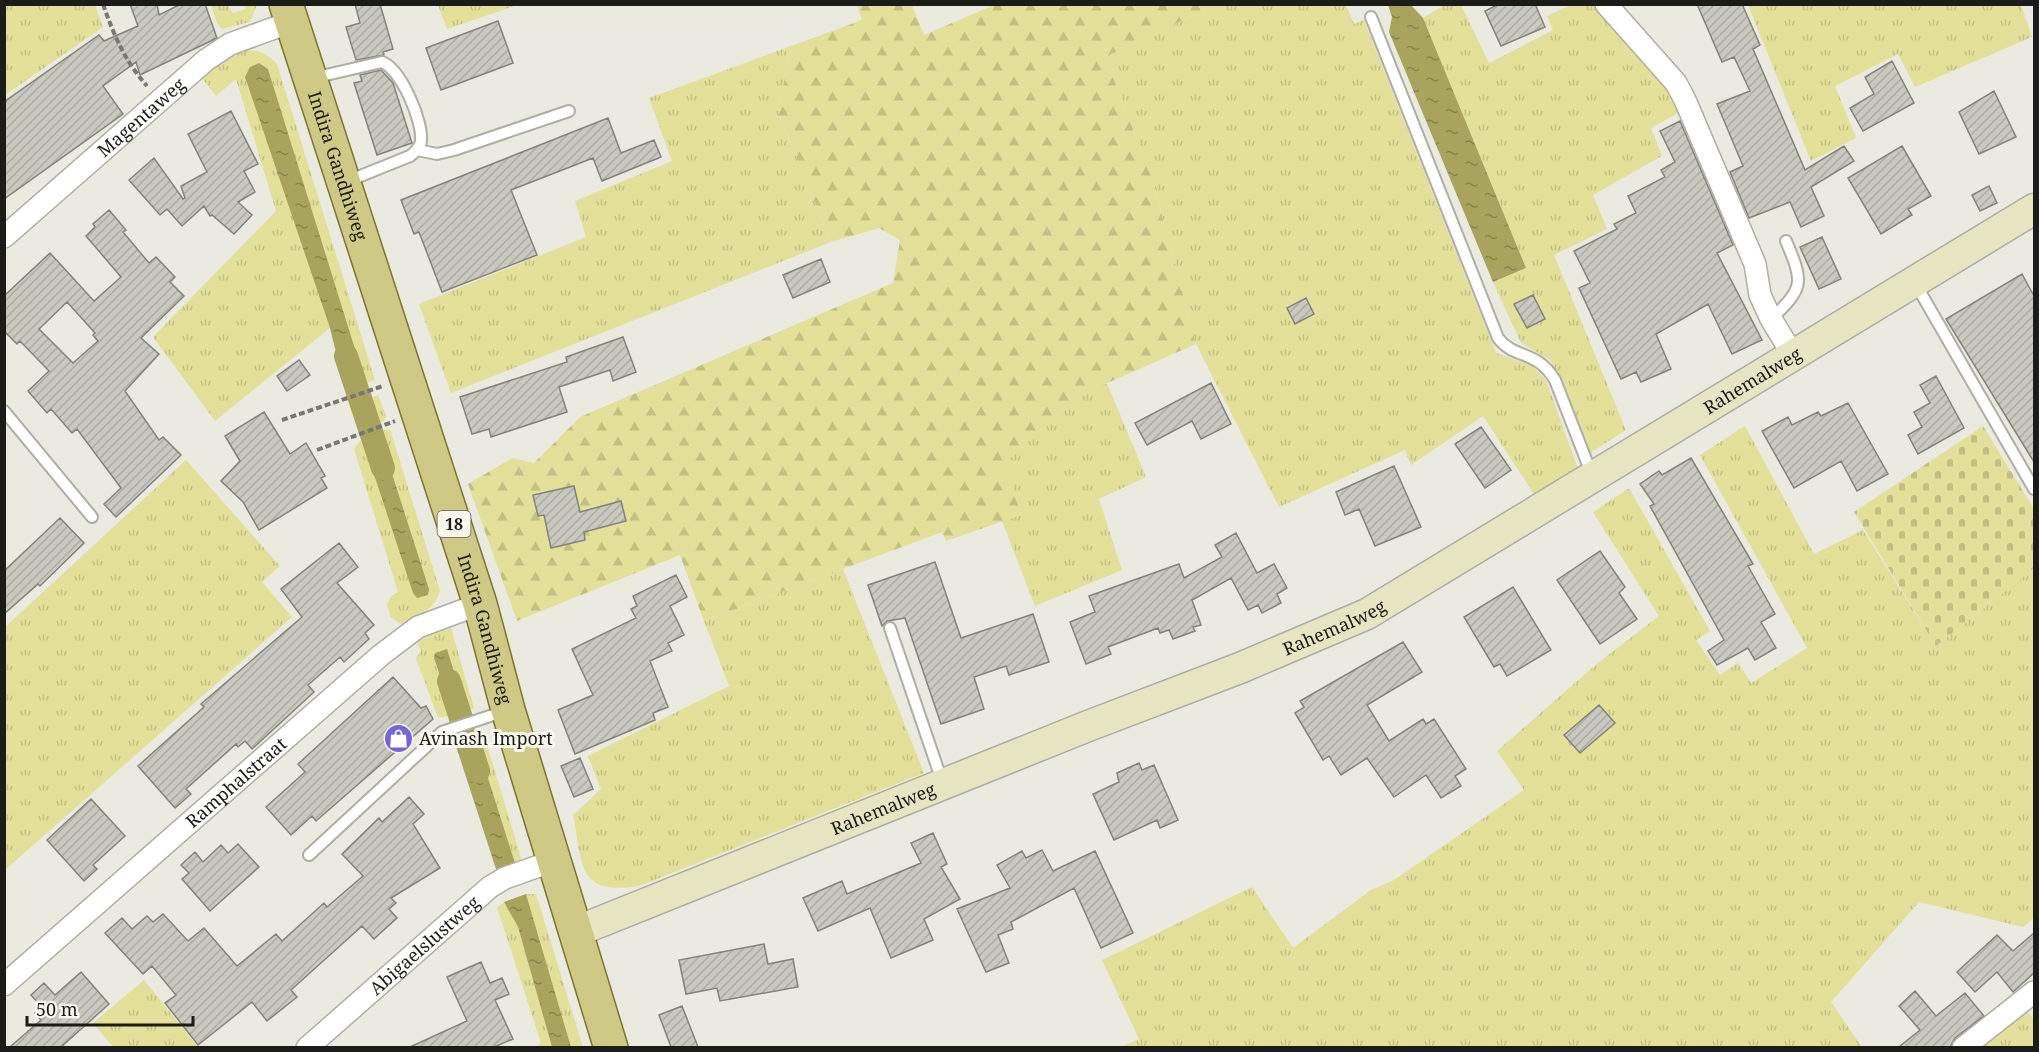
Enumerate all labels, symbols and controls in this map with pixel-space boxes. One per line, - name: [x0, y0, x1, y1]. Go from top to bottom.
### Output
- street label: Magentaweg: [92, 72, 190, 162]
- street label: Indira Gandhiweg: [303, 88, 374, 244]
- street label: Rahemalweg: [1699, 341, 1806, 419]
- road number: 18: [438, 511, 470, 537]
- street label: Indira Gandhiweg: [452, 550, 518, 707]
- street label: Rahemalweg: [1279, 593, 1390, 661]
- shop icon: Avinash Import: [382, 722, 414, 754]
- place label: Avinash Import: [419, 726, 553, 750]
- street label: Ramphalstraat: [180, 731, 291, 833]
- street label: Rahemalweg: [827, 776, 939, 840]
- street label: Abigaelslustweg: [364, 890, 484, 1000]
- scale bar: [27, 989, 194, 1027]
- text: 50 m: [36, 997, 78, 1021]

